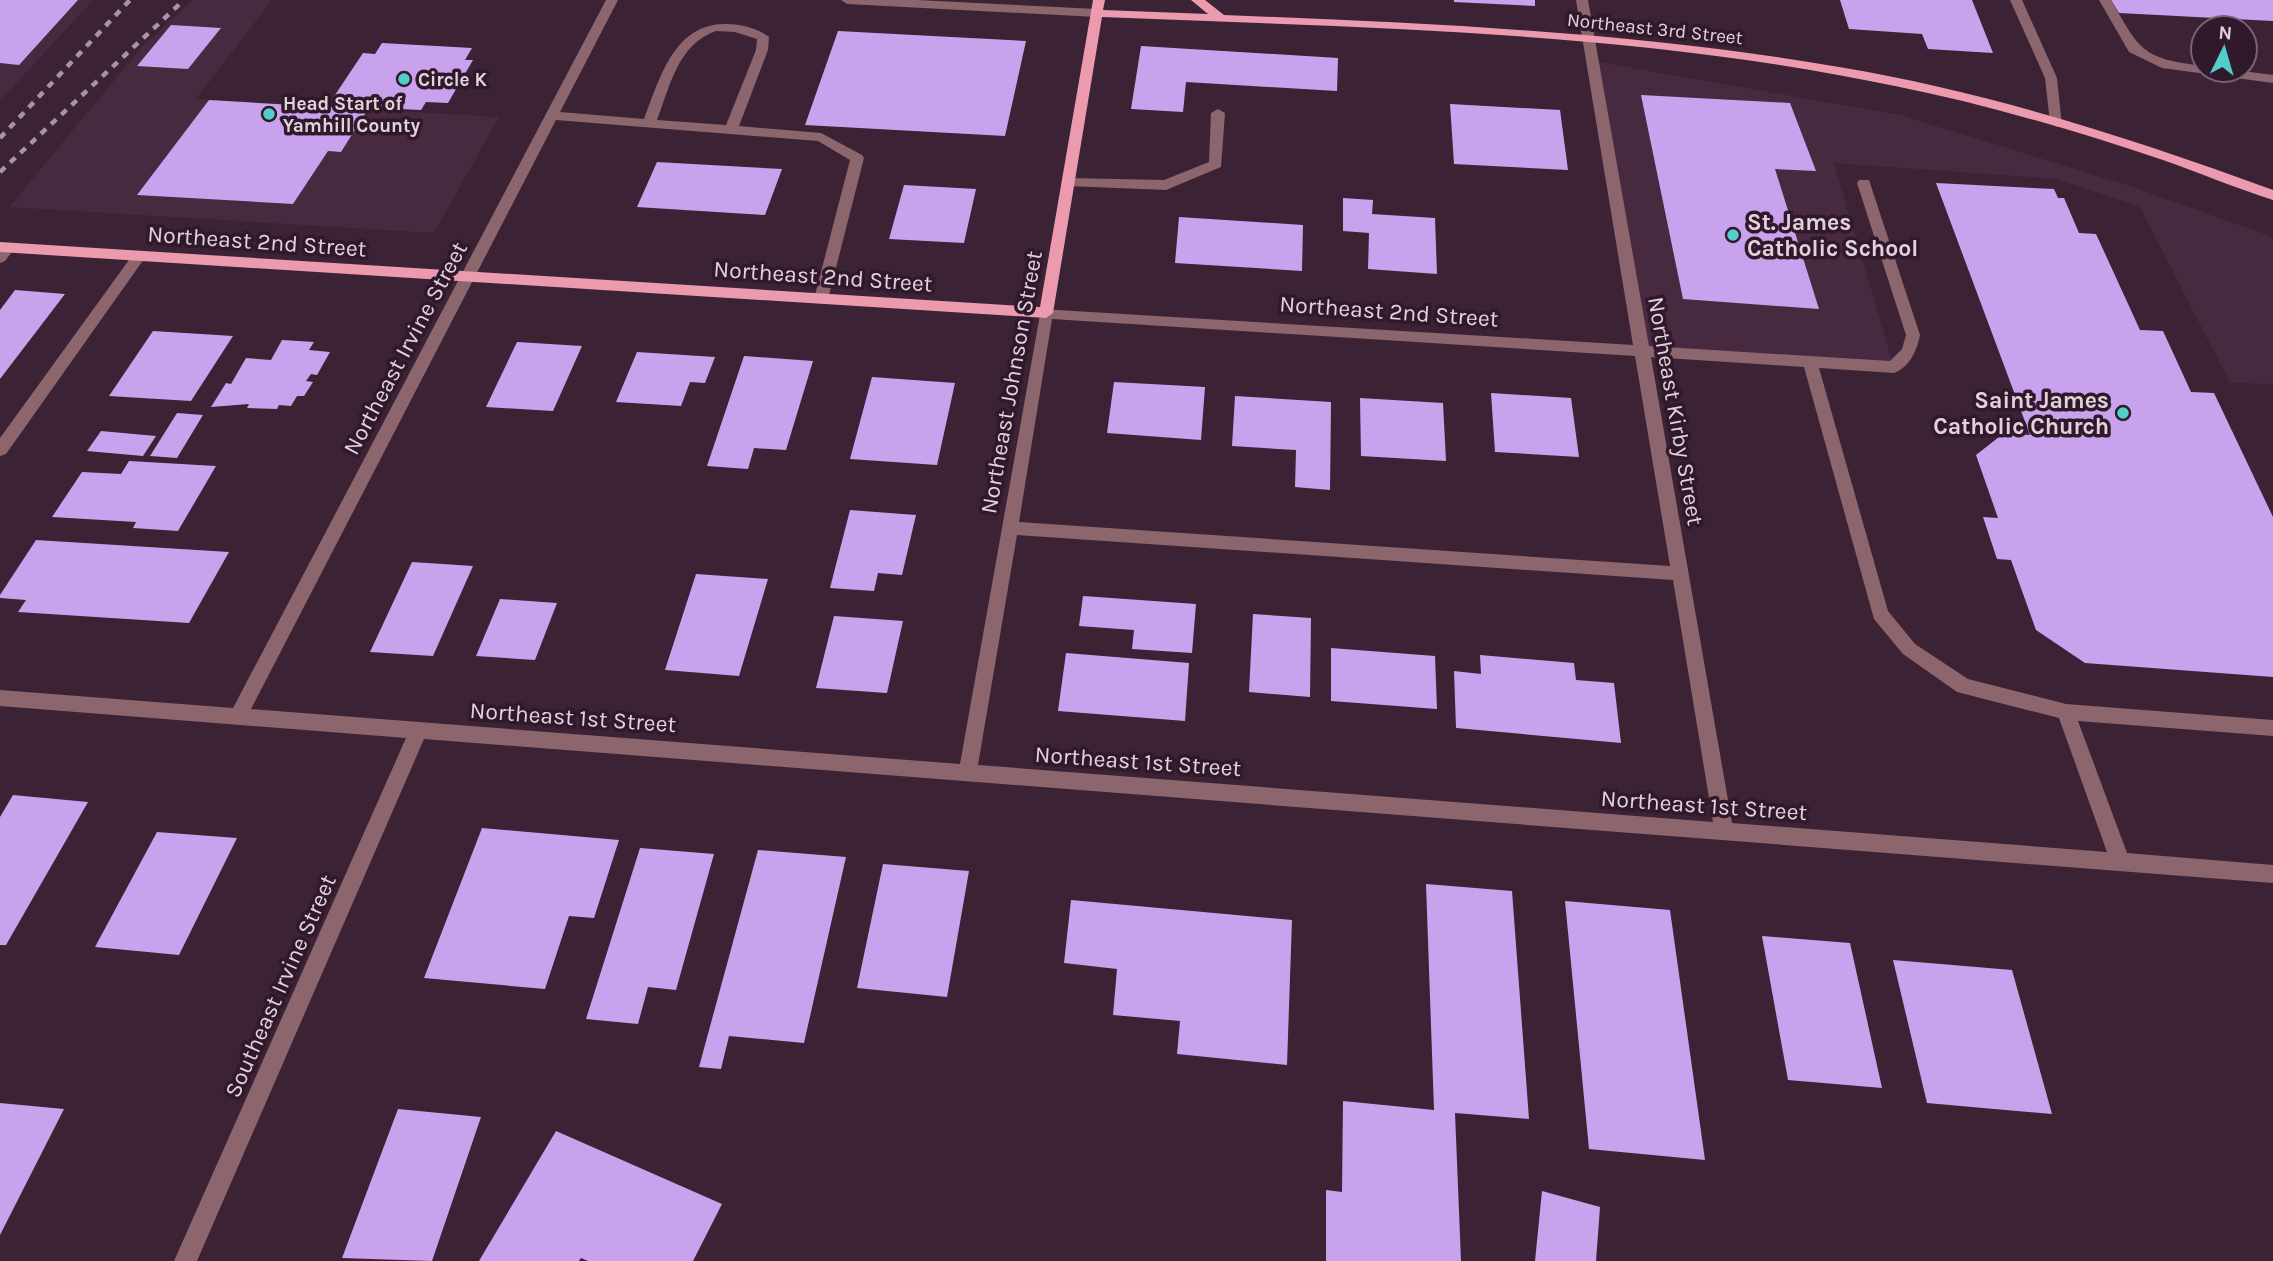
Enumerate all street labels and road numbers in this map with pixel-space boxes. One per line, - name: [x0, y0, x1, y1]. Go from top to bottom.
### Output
- street label: Northeast 3rd Street: [1566, 9, 1744, 49]
- street label: Northeast 2nd Street: [147, 220, 368, 263]
- street label: Northeast Irvine Street: [338, 237, 473, 459]
- street label: Northeast Johnson Street: [975, 248, 1048, 516]
- street label: Northeast 2nd Street: [713, 255, 934, 298]
- street label: Northeast 2nd Street: [1279, 290, 1500, 333]
- street label: Northeast Kirby Street: [1642, 295, 1709, 528]
- street label: Northeast 1st Street: [469, 697, 677, 738]
- street label: Northeast 1st Street: [1034, 741, 1242, 782]
- street label: Northeast 1st Street: [1600, 785, 1808, 826]
- street label: Southeast Irvine Street: [219, 870, 342, 1102]

